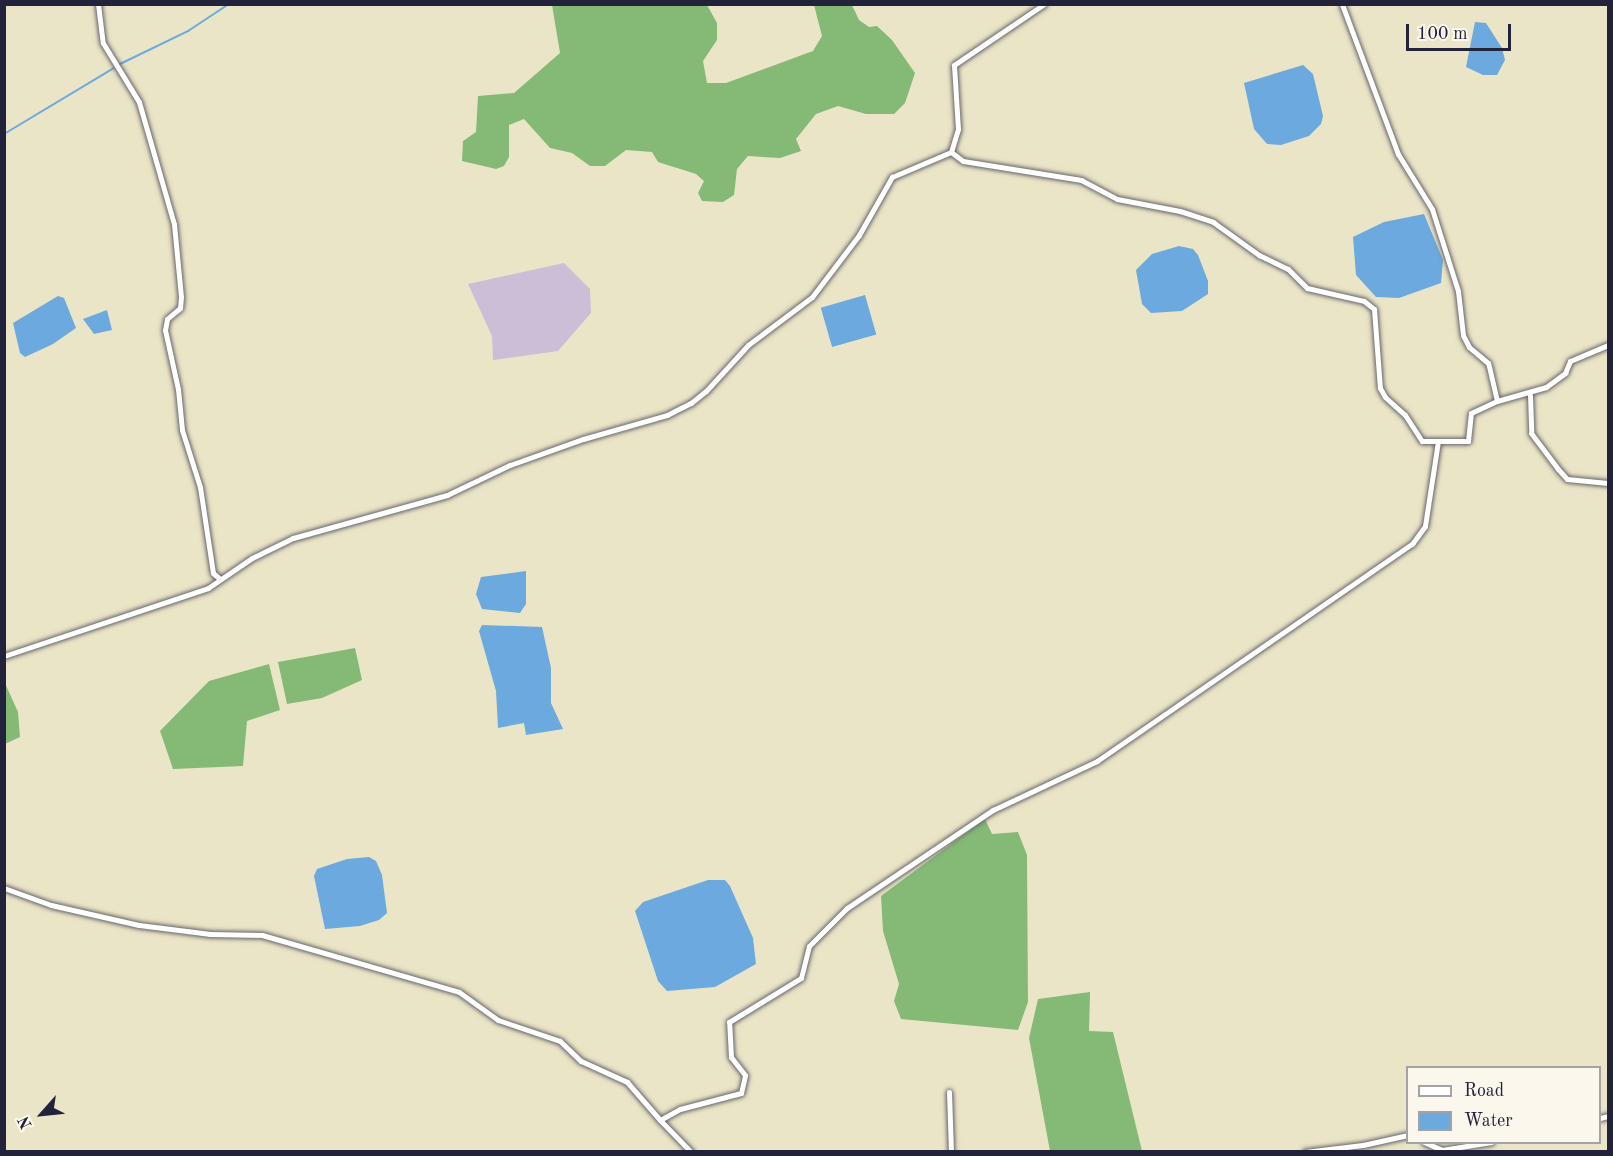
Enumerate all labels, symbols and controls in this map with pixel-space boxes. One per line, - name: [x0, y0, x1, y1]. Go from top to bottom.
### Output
- scale bar: [1409, 12, 1514, 50]
- text: 100 m: [1417, 25, 1468, 43]
- legend: [1406, 1066, 1601, 1144]
- text: Road: [1464, 1082, 1504, 1100]
- north arrow: [12, 1084, 72, 1144]
- text: Water: [1464, 1112, 1513, 1130]
- text: N: [16, 1113, 36, 1131]

